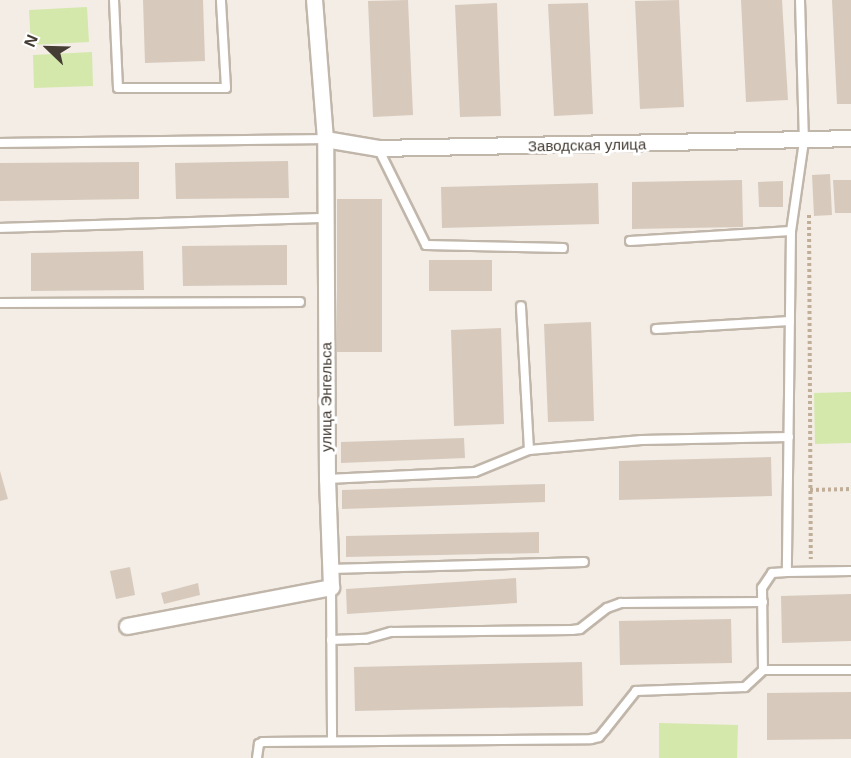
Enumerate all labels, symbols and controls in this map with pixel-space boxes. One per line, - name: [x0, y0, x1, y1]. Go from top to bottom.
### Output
- north arrow: [18, 18, 78, 78]
- text: N: [21, 32, 41, 49]
- street label: Заводская улица: [528, 135, 646, 155]
- street label: улица Энгельса: [317, 342, 335, 452]

